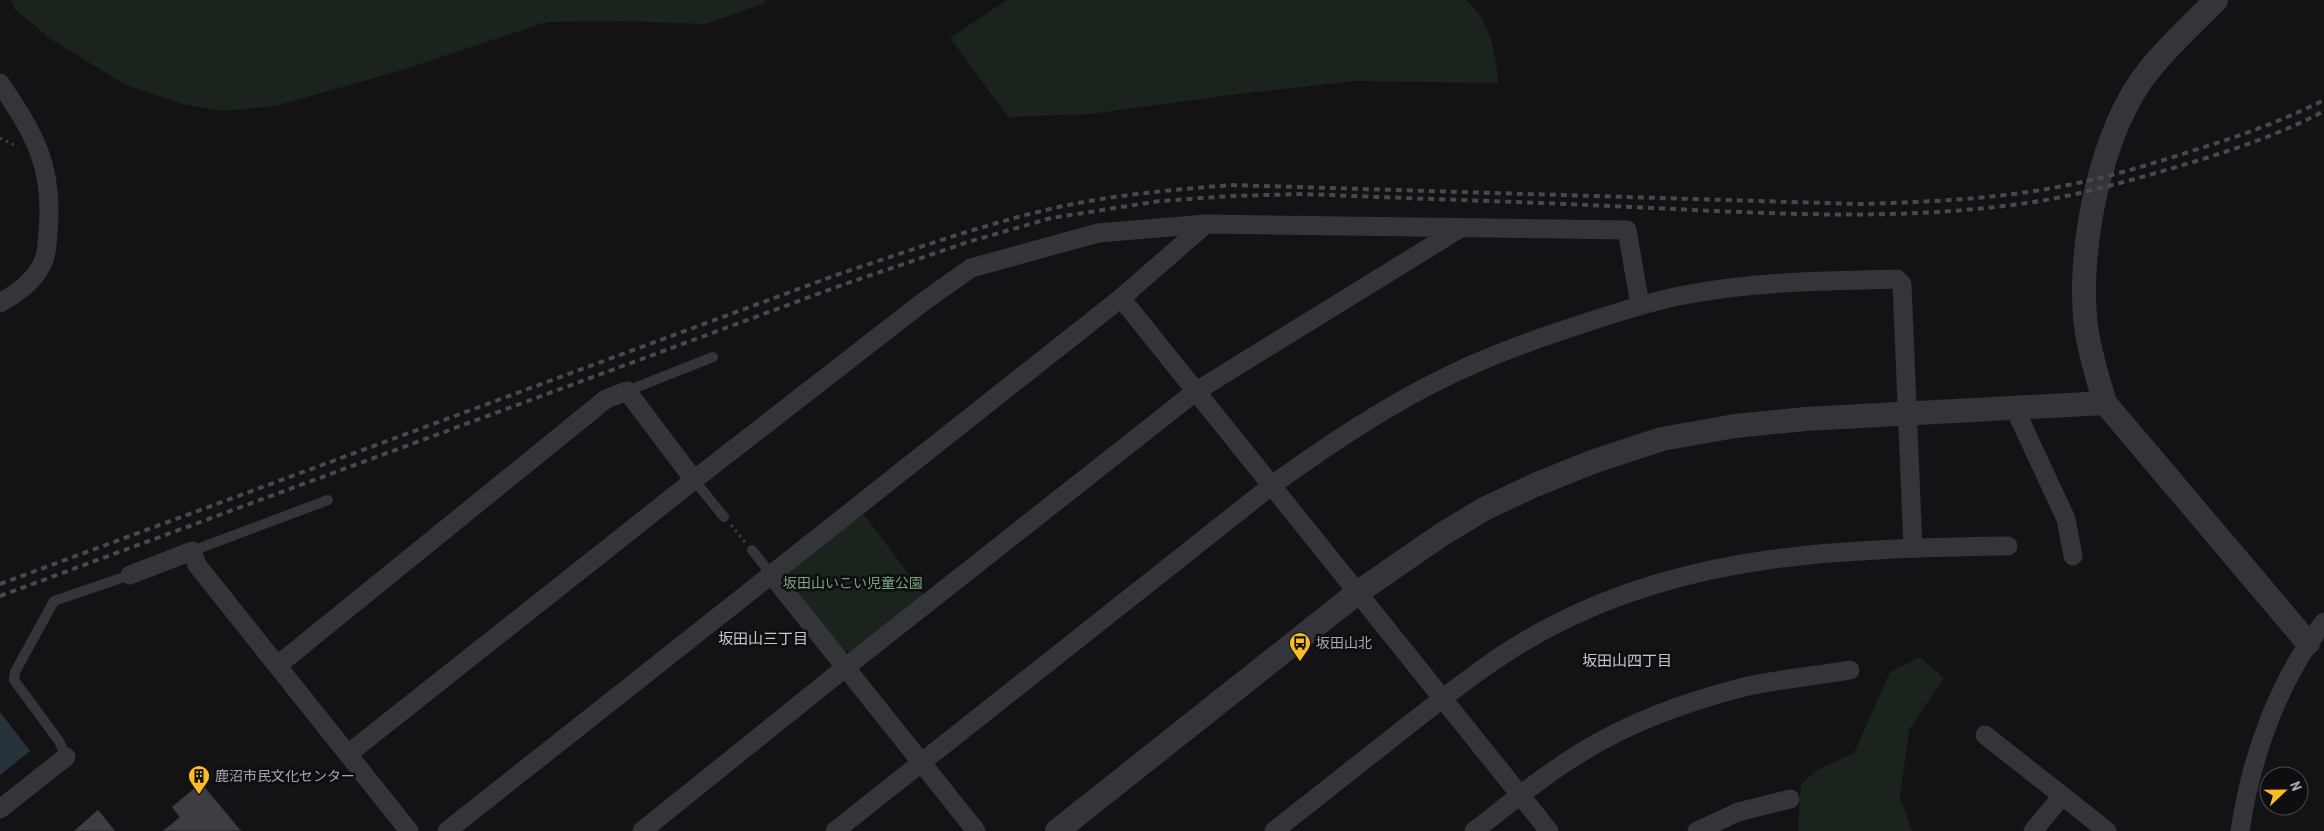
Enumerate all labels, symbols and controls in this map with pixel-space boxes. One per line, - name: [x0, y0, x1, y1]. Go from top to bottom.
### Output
- park label: 坂田山いこい児童公園: [783, 575, 923, 591]
- district label: 坂田山三丁目: [718, 630, 808, 648]
- bus stop icon: 坂田山北: [1288, 631, 1312, 662]
- place label: 坂田山北: [1316, 635, 1372, 651]
- district label: 坂田山四丁目: [1582, 652, 1672, 670]
- building icon: 鹿沼市民文化センター: [187, 764, 211, 795]
- north arrow: [2259, 766, 2309, 816]
- place label: 鹿沼市民文化センター: [215, 768, 355, 784]
- text: N: [2287, 779, 2305, 793]

